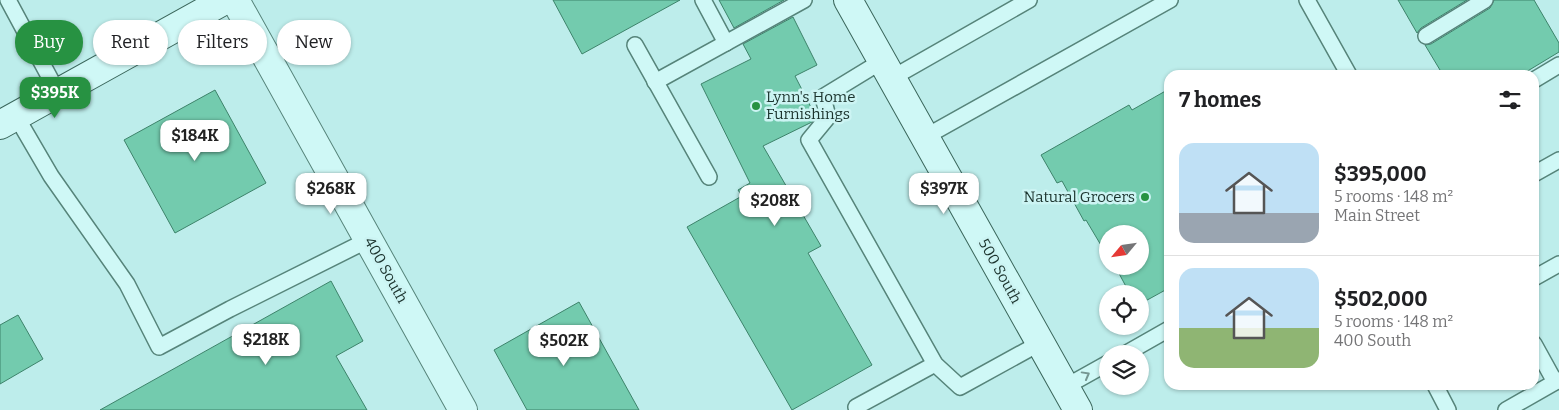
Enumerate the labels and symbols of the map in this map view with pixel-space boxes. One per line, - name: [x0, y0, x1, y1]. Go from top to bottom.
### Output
- pin: $395K: [20, 76, 90, 119]
- place label: Lynn's Home Furnishings: [766, 88, 855, 123]
- marker: Lynn's Home Furnishings: [750, 100, 762, 112]
- pin: $184K: [160, 120, 230, 162]
- pin: $268K: [296, 172, 366, 215]
- pin: $397K: [909, 172, 979, 215]
- pin: $208K: [740, 184, 810, 227]
- place label: Natural Grocers: [1024, 188, 1135, 206]
- marker: Natural Grocers: [1139, 191, 1151, 203]
- north arrow: [1099, 225, 1149, 275]
- street label: 400 South: [361, 234, 412, 307]
- street label: 500 South: [975, 235, 1026, 307]
- pin: $218K: [231, 324, 301, 366]
- pin: $502K: [529, 324, 599, 367]
- one-way arrow: [1081, 371, 1090, 381]

